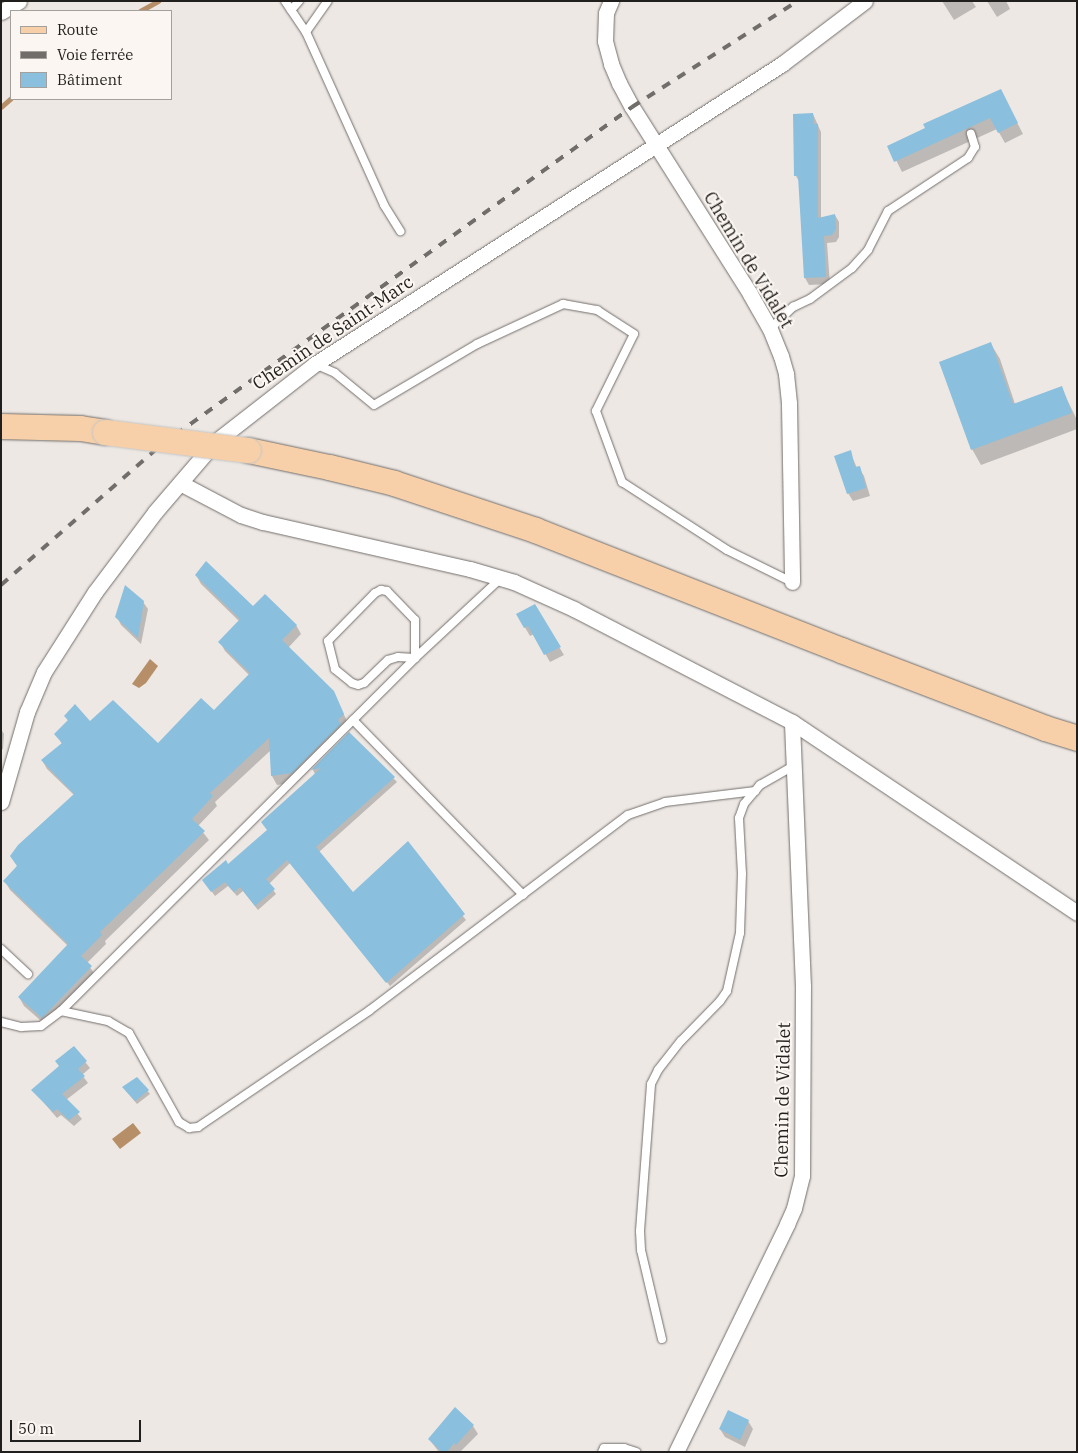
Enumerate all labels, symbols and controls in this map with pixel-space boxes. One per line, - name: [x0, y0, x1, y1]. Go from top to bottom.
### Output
- legend: [10, 10, 172, 100]
- text: Route: [57, 20, 98, 39]
- text: Voie ferrée: [57, 45, 133, 64]
- text: Bâtiment: [57, 70, 122, 89]
- street label: Chemin de Vidalet: [699, 188, 797, 332]
- street label: Chemin de Saint-Marc: [249, 271, 417, 395]
- street label: Chemin de Vidalet: [771, 1022, 795, 1178]
- scale bar: [12, 1410, 144, 1442]
- text: 50 m: [18, 1419, 54, 1438]

